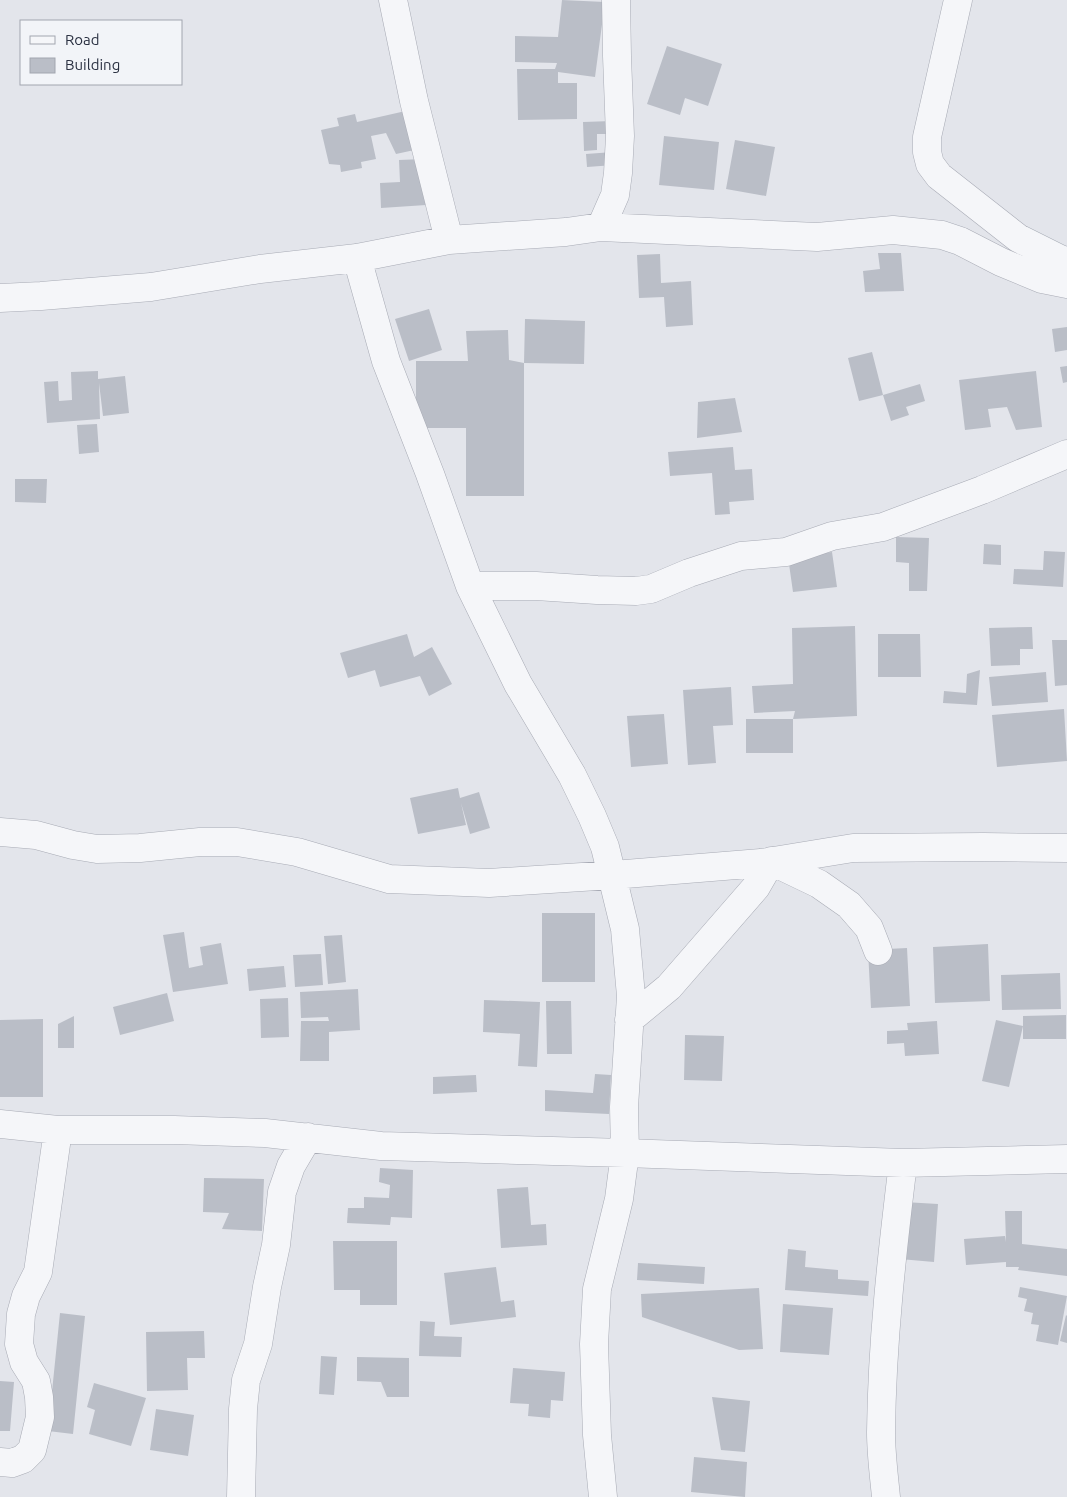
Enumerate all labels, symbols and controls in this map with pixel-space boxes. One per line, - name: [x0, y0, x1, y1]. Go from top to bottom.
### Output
- legend: [20, 20, 182, 85]
- text: Road: [65, 31, 100, 48]
- text: Building: [65, 56, 120, 73]

